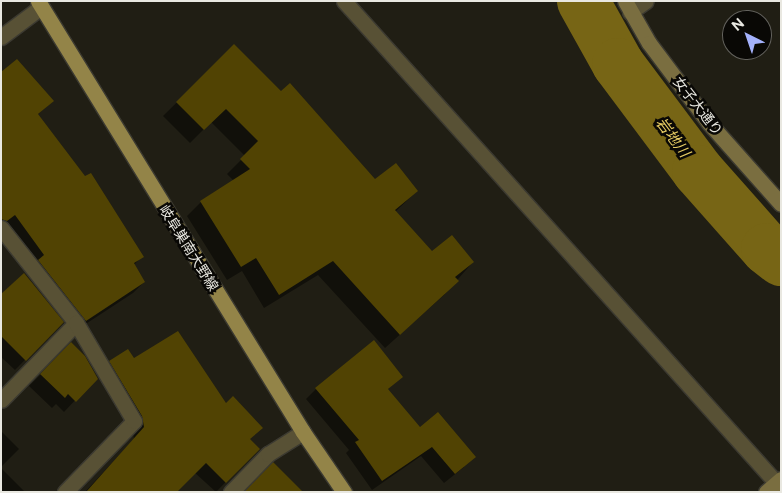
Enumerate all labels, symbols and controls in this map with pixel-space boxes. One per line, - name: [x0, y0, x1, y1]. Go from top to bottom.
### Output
- north arrow: [722, 10, 772, 60]
- text: N: [728, 15, 747, 34]
- street label: 女子大通り: [670, 73, 726, 139]
- water label: 岩地川: [652, 114, 694, 160]
- street label: 岐阜巣南大野線: [156, 202, 222, 294]

